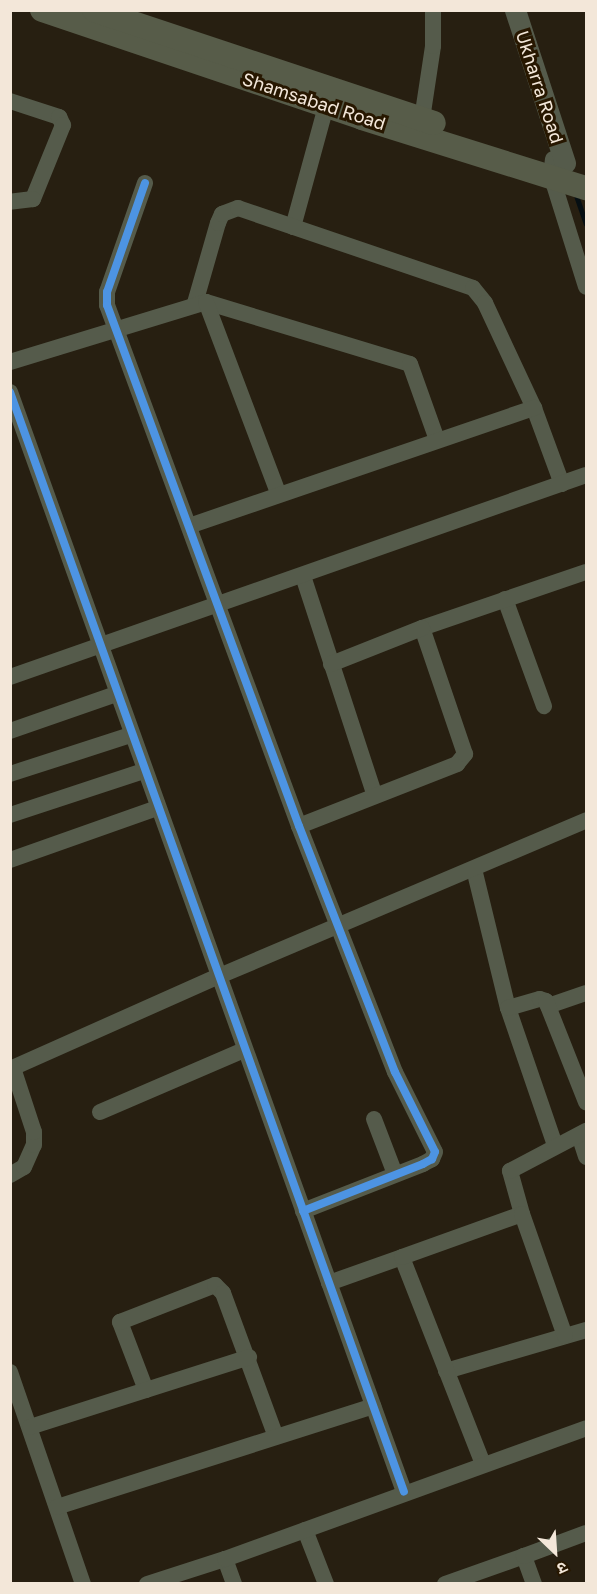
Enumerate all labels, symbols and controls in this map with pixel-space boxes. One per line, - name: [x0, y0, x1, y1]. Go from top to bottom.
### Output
- street label: Ukharra Road: [512, 28, 568, 146]
- street label: Shamsabad Road: [240, 68, 388, 134]
- north arrow: [525, 1522, 585, 1582]
- text: उ: [554, 1557, 571, 1579]

